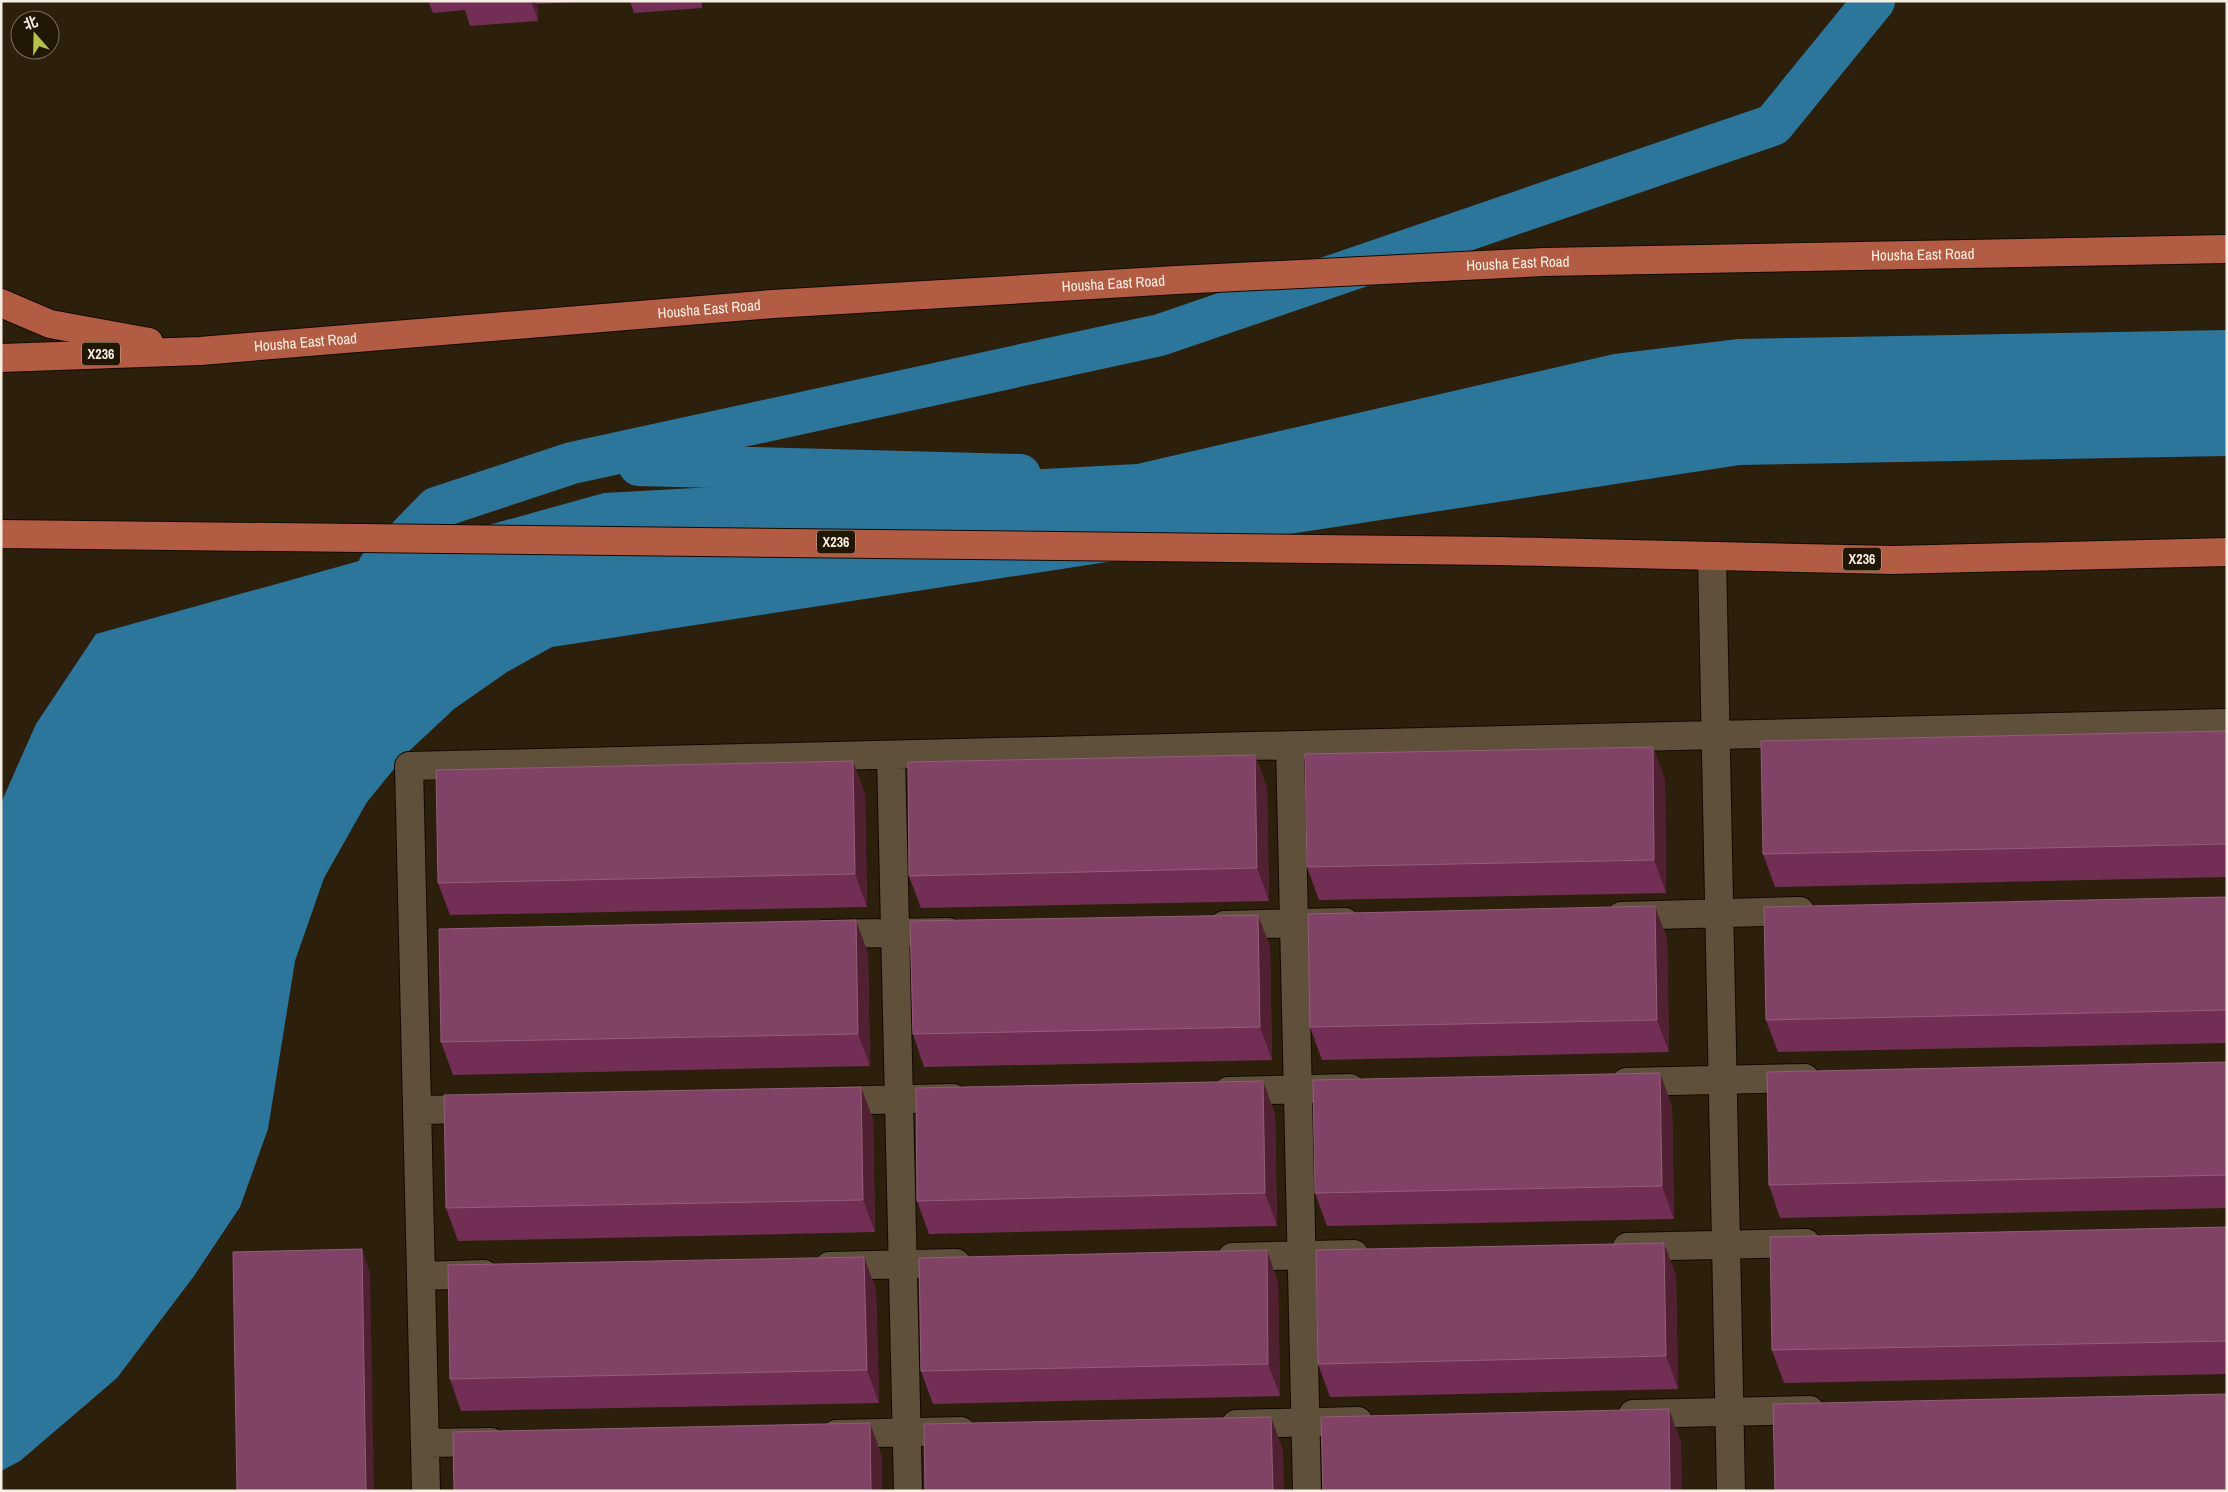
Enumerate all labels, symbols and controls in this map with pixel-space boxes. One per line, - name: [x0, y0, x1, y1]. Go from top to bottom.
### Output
- north arrow: [10, 10, 60, 60]
- text: 北: [21, 12, 40, 34]
- street label: Housha East Road: [1871, 243, 1975, 266]
- street label: Housha East Road: [1466, 251, 1570, 276]
- street label: Housha East Road: [1061, 270, 1166, 297]
- street label: Housha East Road: [657, 294, 761, 323]
- street label: Housha East Road: [253, 327, 358, 357]
- road number: X236: [82, 342, 120, 366]
- road number: X236: [817, 530, 855, 554]
- road number: X236: [1843, 548, 1881, 570]

